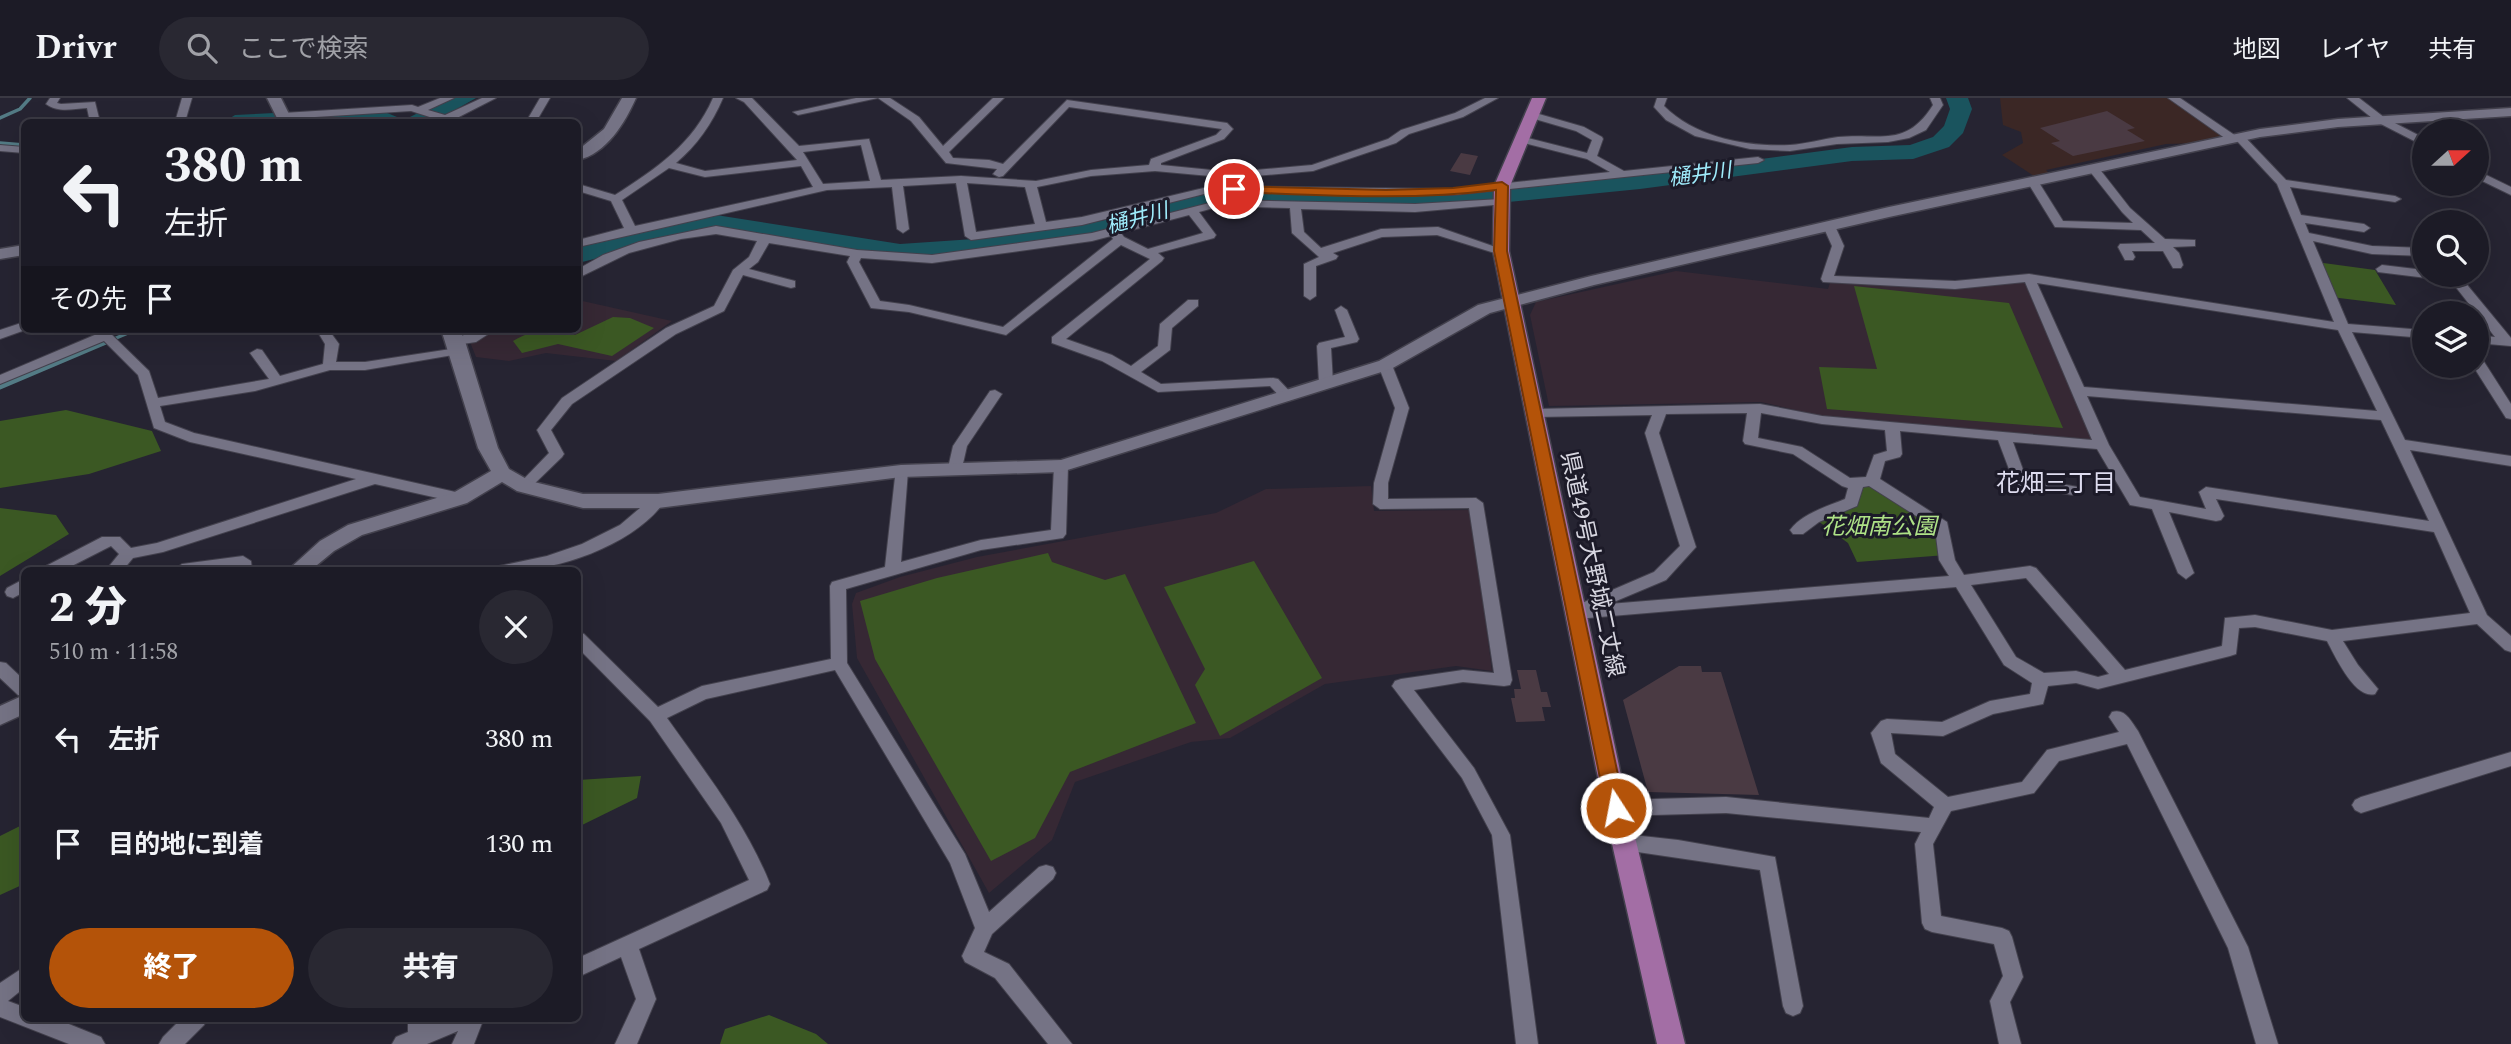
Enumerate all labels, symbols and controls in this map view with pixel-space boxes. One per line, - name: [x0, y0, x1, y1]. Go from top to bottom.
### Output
- search box: [159, 17, 649, 80]
- text: Drivr: [35, 23, 117, 73]
- icon: search: [183, 29, 221, 67]
- text: ここで検索: [239, 29, 369, 69]
- text: 地図: [2233, 32, 2281, 68]
- text: レイヤ: [2319, 32, 2390, 68]
- text: 共有: [2428, 32, 2476, 68]
- north arrow: [2412, 119, 2488, 196]
- map controls: [2412, 119, 2489, 378]
- text: 380 m: [164, 129, 303, 204]
- icon: left: [49, 147, 140, 238]
- water label: 樋井川: [1667, 154, 1736, 195]
- pin: [1204, 159, 1264, 219]
- icon: arrive: [1215, 170, 1253, 208]
- water label: 樋井川: [1103, 195, 1174, 243]
- text: 左折: [164, 200, 228, 249]
- button: search: [2412, 210, 2489, 287]
- text: その先: [49, 280, 127, 320]
- icon: arrive: [141, 280, 179, 318]
- button: layers: [2412, 301, 2489, 378]
- street label: 県道49号大野城二丈線: [1551, 448, 1633, 680]
- district label: 花畑三丁目: [1996, 466, 2116, 502]
- park label: 花畑南公園: [1822, 510, 1940, 545]
- text: 2 分: [49, 577, 127, 640]
- button: close: [479, 590, 553, 664]
- text: 510 m · 11:58: [49, 635, 178, 670]
- text: 380 m: [485, 719, 553, 759]
- icon: left: [49, 720, 87, 758]
- text: 左折: [108, 720, 160, 760]
- position arrow: [1579, 771, 1653, 845]
- text: 130 m: [485, 824, 553, 864]
- icon: arrive: [49, 825, 87, 863]
- text: 目的地に到着: [108, 825, 264, 865]
- button: 終了: [49, 928, 294, 1008]
- button: 共有: [308, 928, 553, 1008]

